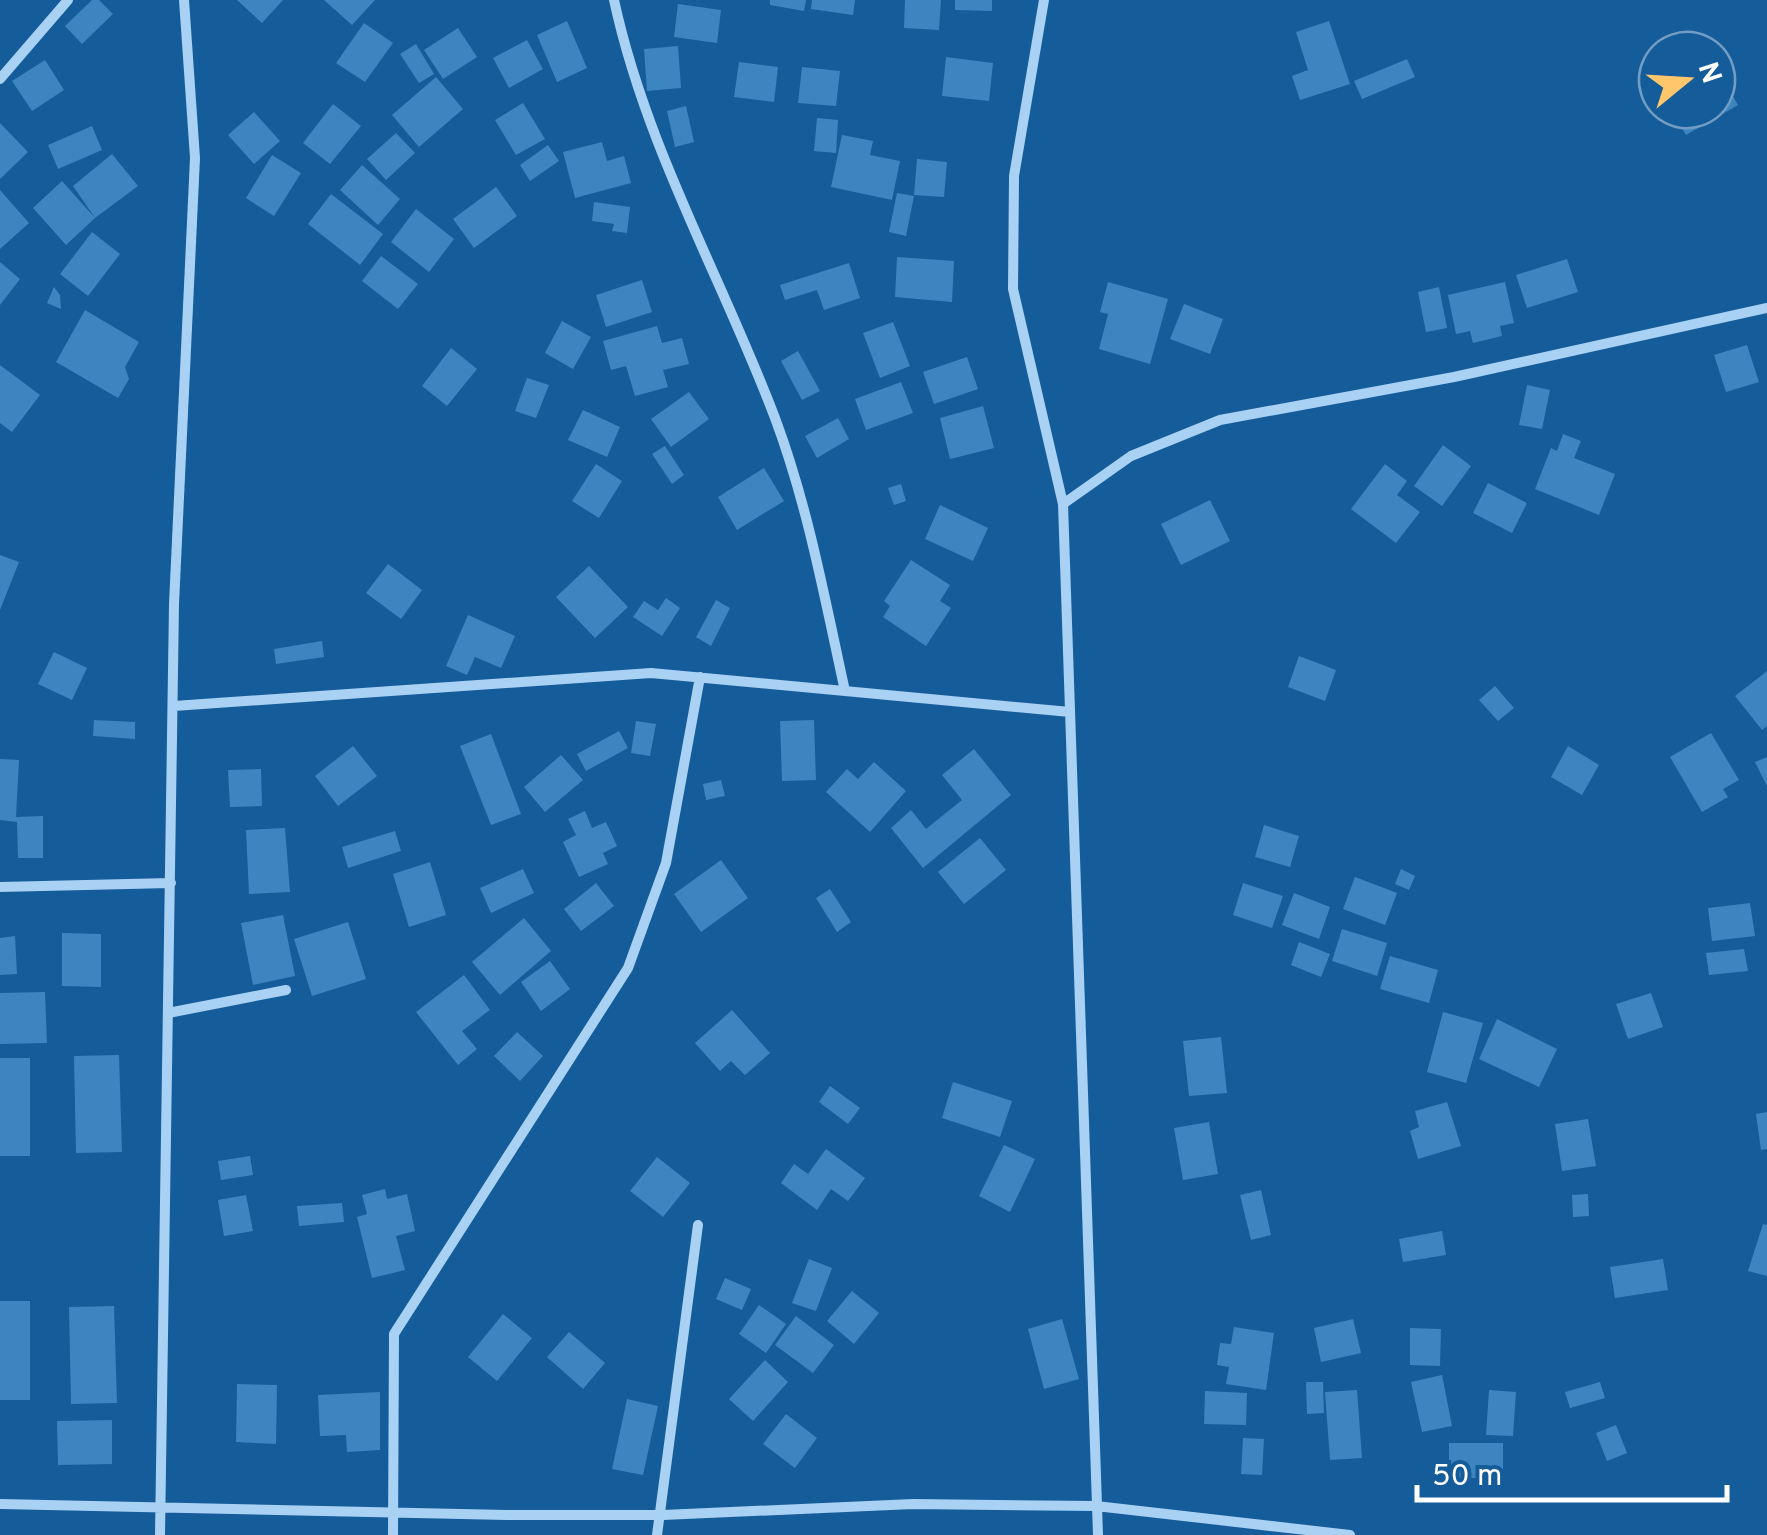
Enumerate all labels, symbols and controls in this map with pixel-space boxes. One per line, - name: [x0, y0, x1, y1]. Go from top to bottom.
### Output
- north arrow: [1637, 30, 1737, 130]
- text: N: [1688, 58, 1728, 88]
- scale bar: [1417, 1440, 1727, 1502]
- text: 50 m: [1432, 1459, 1502, 1496]

